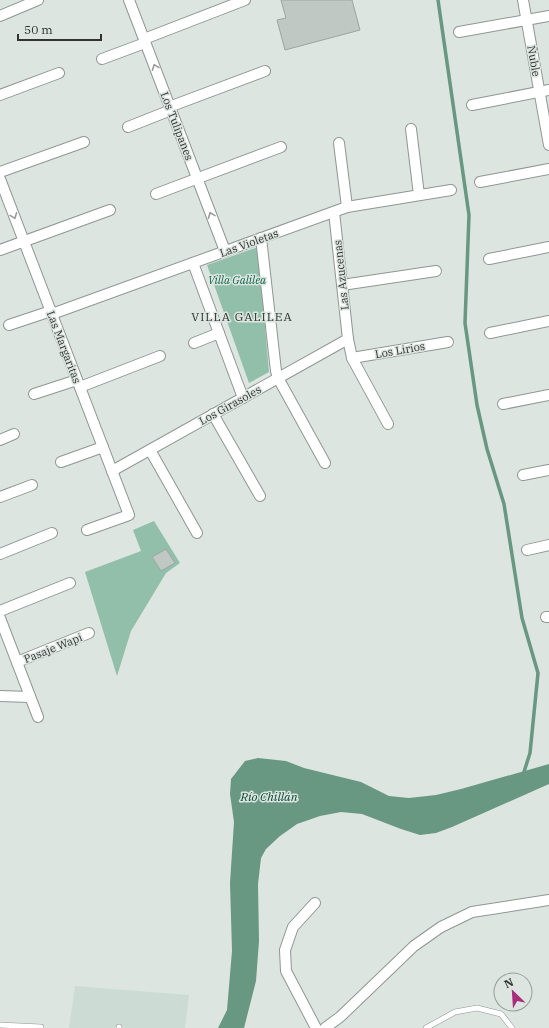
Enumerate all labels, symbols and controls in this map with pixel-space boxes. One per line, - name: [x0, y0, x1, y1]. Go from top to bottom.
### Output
- scale bar: [18, 16, 101, 42]
- text: 50 m: [24, 22, 53, 37]
- street label: Ñuble: [524, 44, 544, 78]
- one-way arrow: [151, 64, 159, 71]
- street label: Los Tulipanes: [158, 90, 196, 162]
- one-way arrow: [9, 212, 17, 219]
- one-way arrow: [207, 212, 215, 219]
- street label: Las Violetas: [218, 226, 280, 260]
- street label: Las Azucenas: [330, 239, 352, 311]
- park label: Villa Galilea: [208, 273, 266, 287]
- street label: Las Margaritas: [44, 309, 84, 385]
- district label: VILLA GALILEA: [191, 309, 293, 324]
- street label: Los Lirios: [374, 339, 426, 361]
- street label: Los Girasoles: [196, 382, 264, 428]
- street label: Pasaje Wapi: [22, 630, 85, 666]
- water label: Río Chillán: [240, 789, 298, 804]
- north arrow: [493, 972, 533, 1012]
- text: N: [502, 975, 516, 991]

